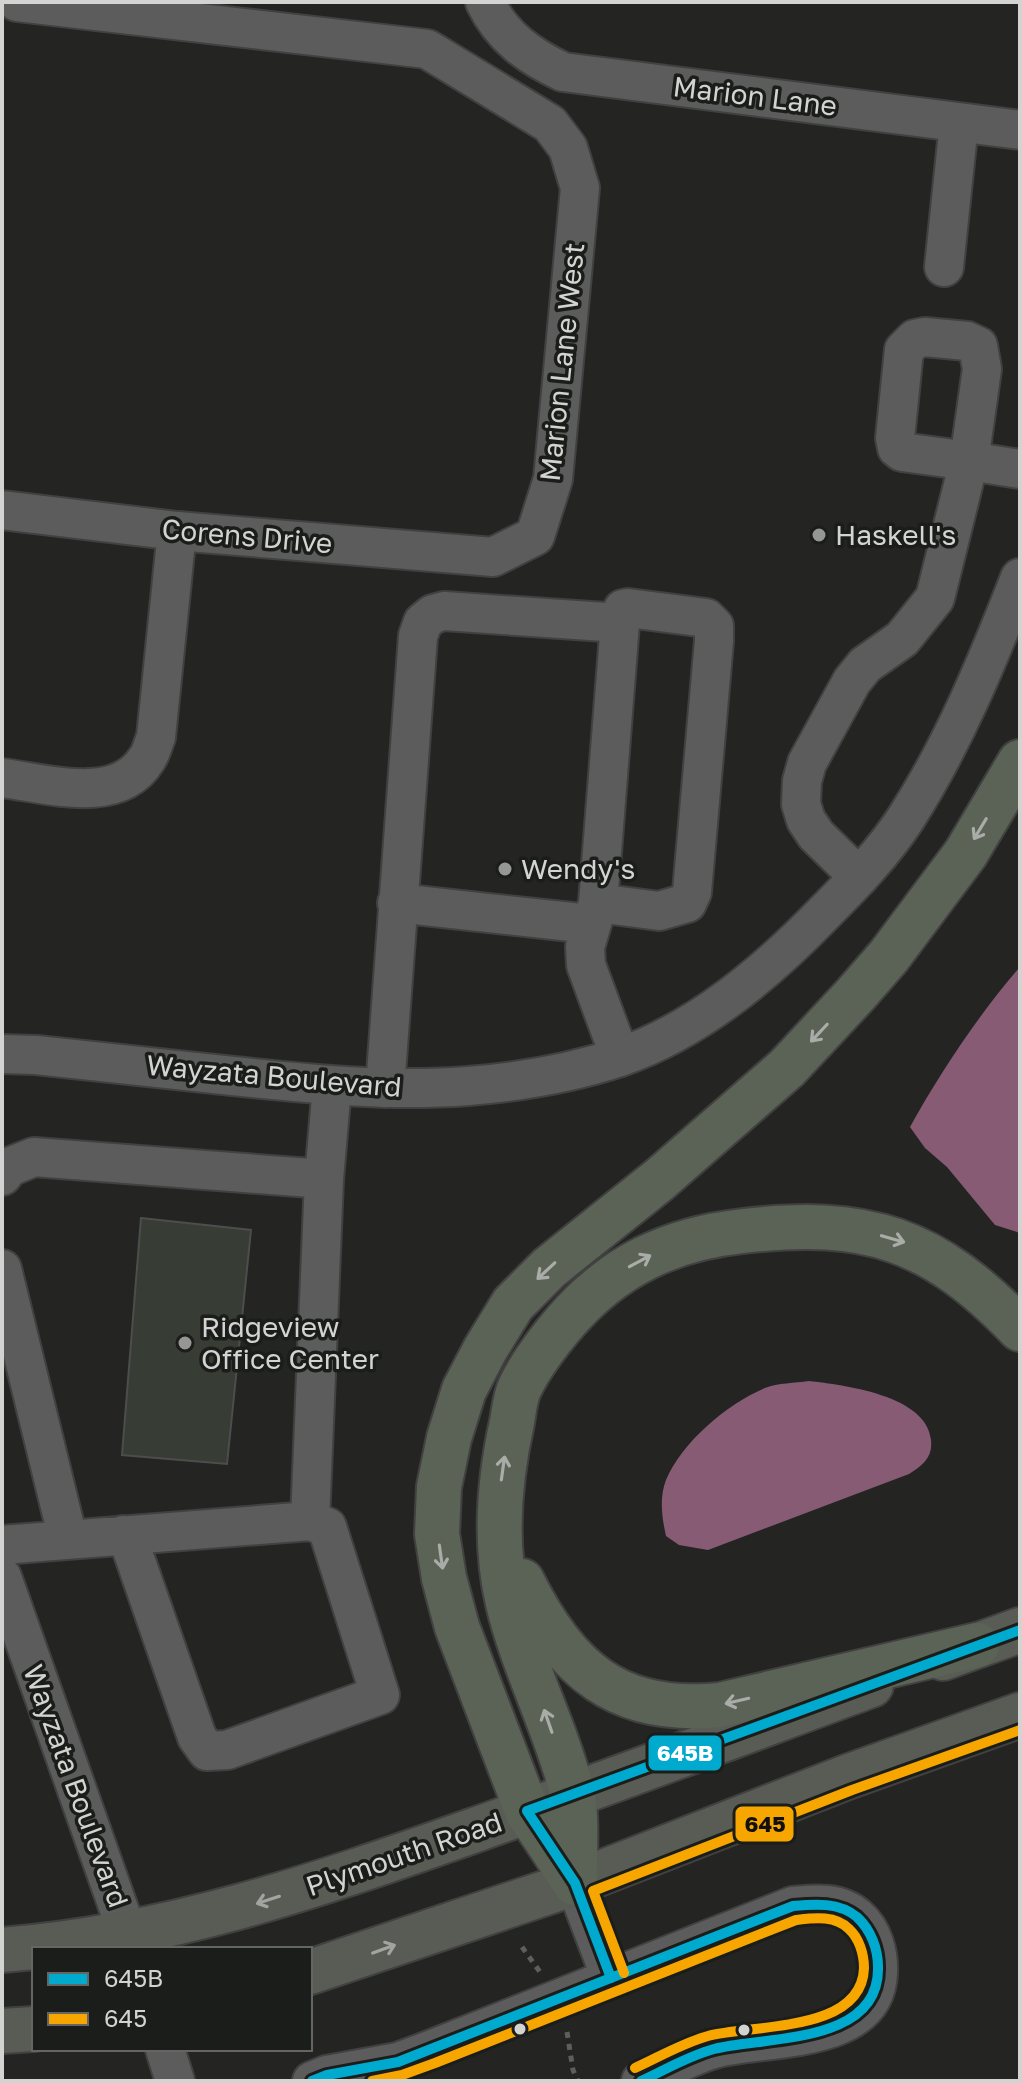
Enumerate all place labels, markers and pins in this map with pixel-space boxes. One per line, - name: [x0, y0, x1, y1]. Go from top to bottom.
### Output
- place label: Haskell's: [835, 518, 956, 551]
- marker: Haskell's: [810, 526, 828, 544]
- place label: Wendy's: [521, 852, 635, 885]
- marker: Wendy's: [496, 860, 514, 878]
- place label: Ridgeview Office Center: [201, 1310, 379, 1375]
- marker: Ridgeview Office Center: [176, 1334, 194, 1352]
- unlabelled marker: [512, 2021, 528, 2037]
- unlabelled marker: [736, 2022, 752, 2038]

